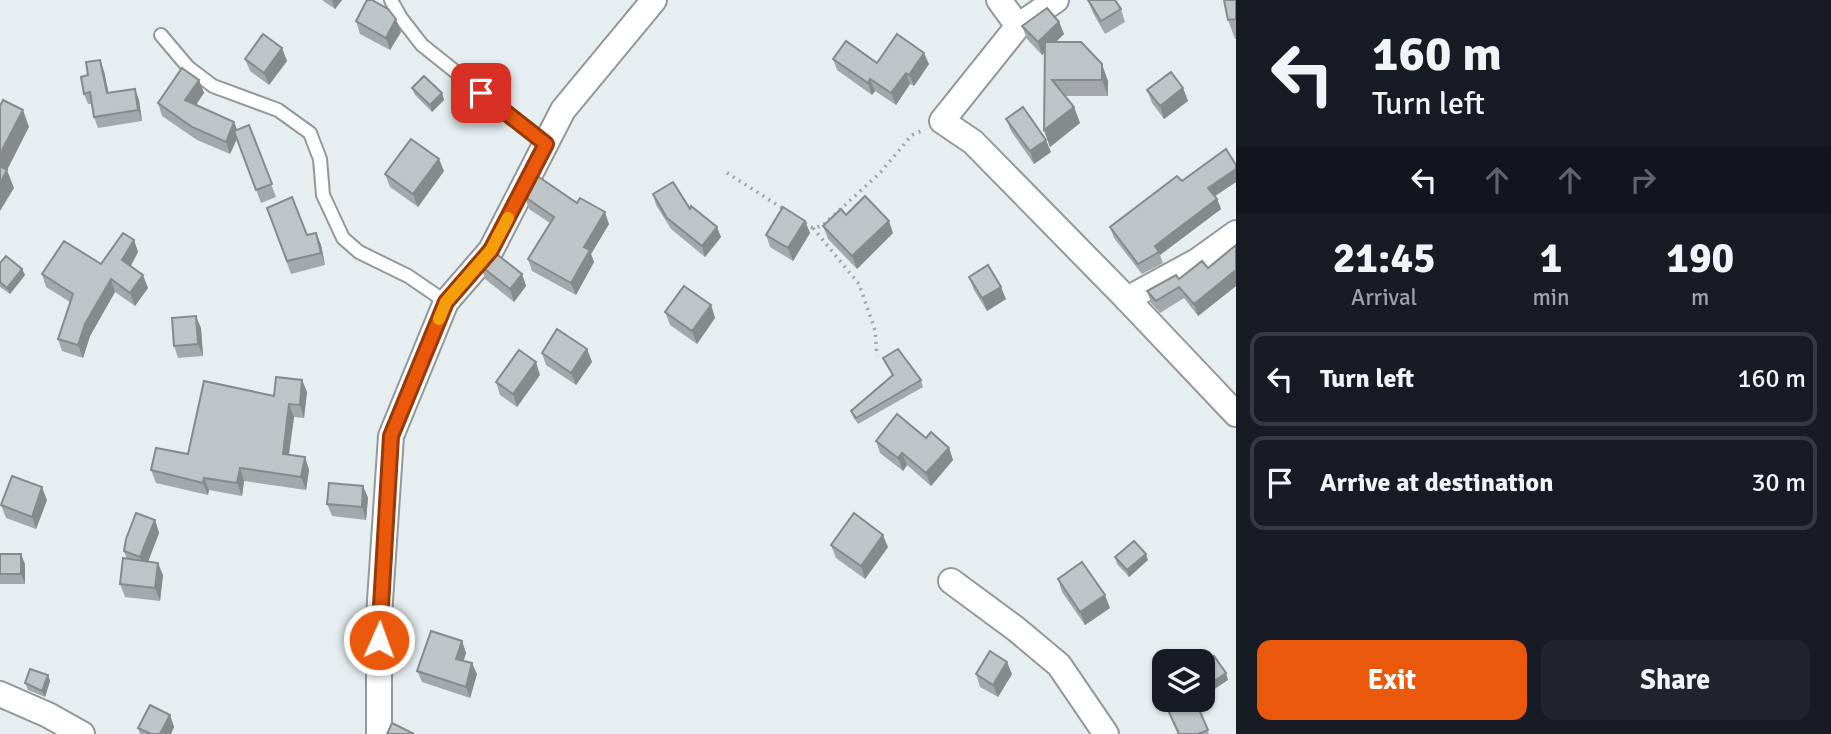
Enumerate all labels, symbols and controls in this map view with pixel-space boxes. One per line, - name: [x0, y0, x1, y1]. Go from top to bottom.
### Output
- text: 160 m: [1372, 24, 1502, 84]
- icon: left: [1257, 28, 1348, 119]
- pin: [451, 63, 511, 123]
- icon: arrive: [462, 74, 500, 112]
- text: Turn left: [1372, 84, 1485, 123]
- icon: left: [1405, 161, 1443, 199]
- icon: ahead: [1478, 161, 1516, 199]
- icon: ahead: [1551, 161, 1589, 199]
- icon: right: [1624, 161, 1662, 199]
- text: 21:45: [1333, 233, 1436, 284]
- text: 1: [1540, 233, 1562, 284]
- text: 190: [1666, 233, 1734, 284]
- text: Arrival: [1351, 283, 1417, 312]
- text: min: [1532, 283, 1570, 312]
- text: m: [1691, 283, 1709, 312]
- icon: left: [1261, 360, 1299, 398]
- text: Turn left: [1320, 363, 1414, 395]
- text: 160 m: [1737, 363, 1806, 395]
- icon: arrive: [1261, 464, 1299, 502]
- text: Arrive at destination: [1320, 467, 1553, 499]
- text: 30 m: [1751, 467, 1806, 499]
- position arrow: [342, 603, 416, 677]
- button: Exit: [1257, 640, 1527, 720]
- button: Share: [1541, 640, 1810, 720]
- map controls: [1152, 649, 1215, 712]
- button: layers: [1152, 649, 1215, 712]

